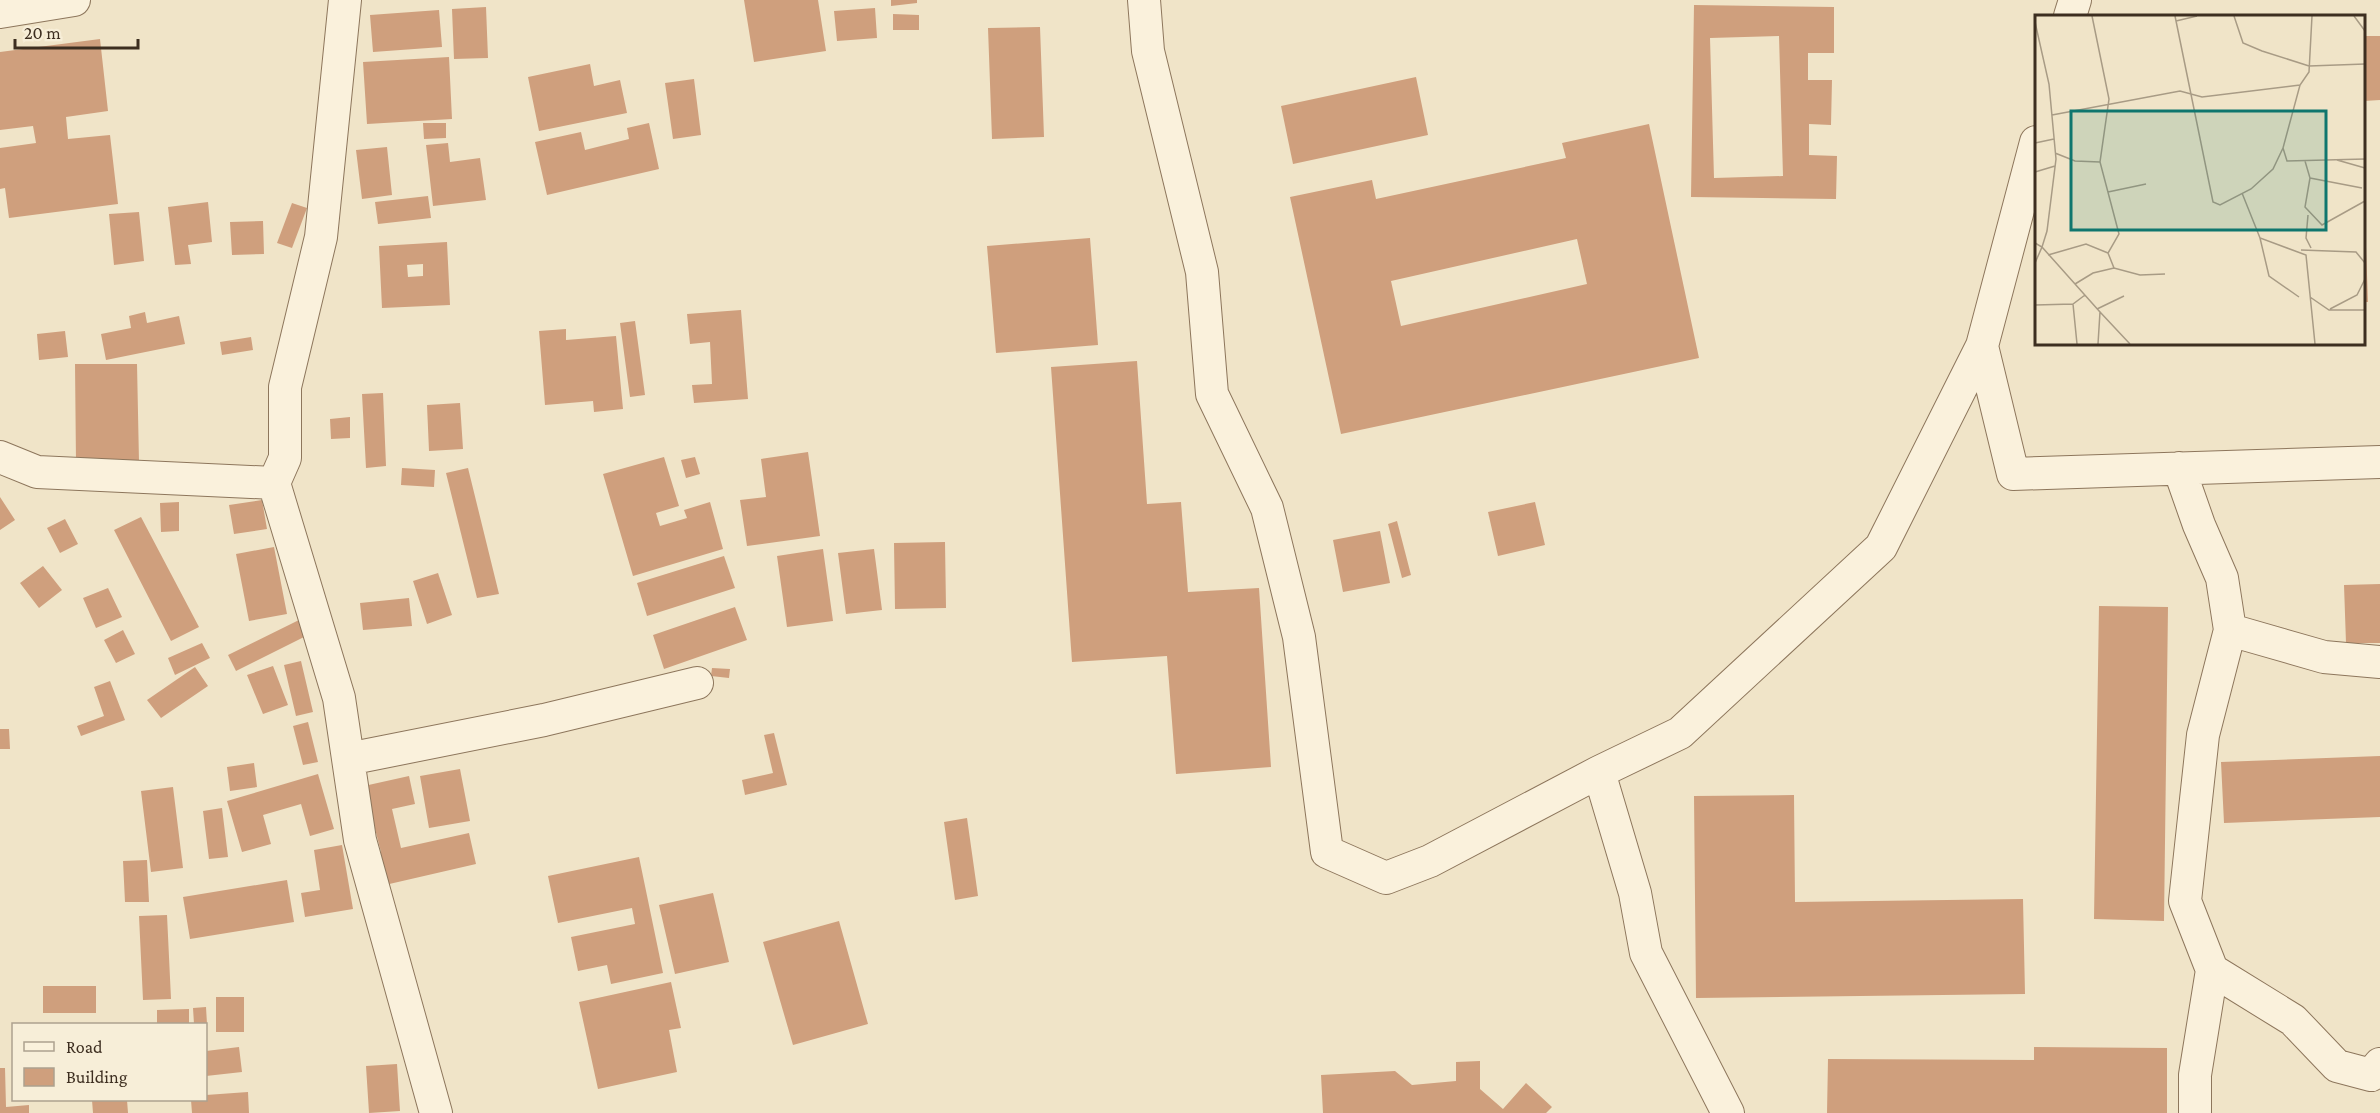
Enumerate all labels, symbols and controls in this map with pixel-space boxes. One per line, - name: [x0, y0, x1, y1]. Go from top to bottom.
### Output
- scale bar: [15, 12, 138, 50]
- inset map: [2035, 15, 2365, 345]
- text: 20 m: [24, 23, 61, 43]
- legend: [12, 1023, 207, 1101]
- text: Road: [66, 1037, 103, 1057]
- text: Building: [66, 1067, 128, 1087]

